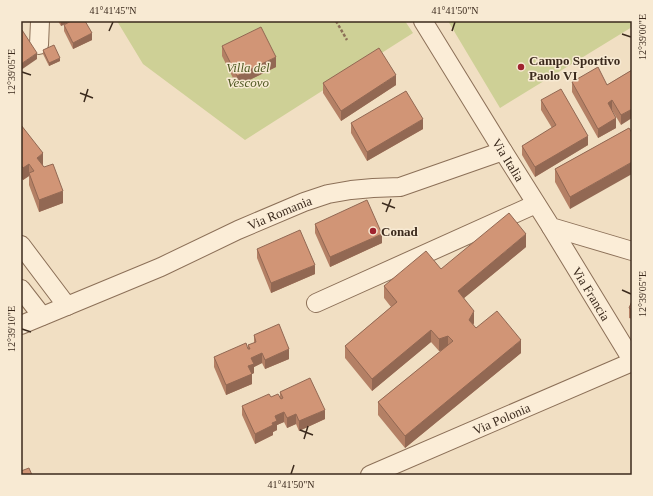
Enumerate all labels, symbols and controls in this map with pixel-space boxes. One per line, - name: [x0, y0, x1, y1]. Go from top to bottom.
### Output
- text: 41°41'45"N: [89, 5, 137, 16]
- text: 41°41'50"N: [431, 5, 479, 16]
- text: 12°39'00"E: [637, 14, 648, 60]
- text: 12°39'05"E: [6, 49, 17, 95]
- place label: Campo Sportivo Paolo VI: [529, 53, 620, 83]
- park label: Villa del Vescovo: [226, 60, 270, 90]
- marker: Campo Sportivo Paolo VI: [516, 62, 526, 72]
- street label: Via Italia: [489, 135, 528, 184]
- street label: Via Romania: [245, 192, 314, 233]
- place label: Conad: [381, 224, 419, 239]
- marker: Conad: [368, 226, 378, 236]
- street label: Via Francia: [569, 264, 614, 323]
- text: 12°39'05"E: [637, 271, 648, 317]
- text: 12°39'10"E: [6, 306, 17, 352]
- street label: Via Polonia: [470, 399, 532, 437]
- text: 41°41'50"N: [267, 479, 315, 490]

